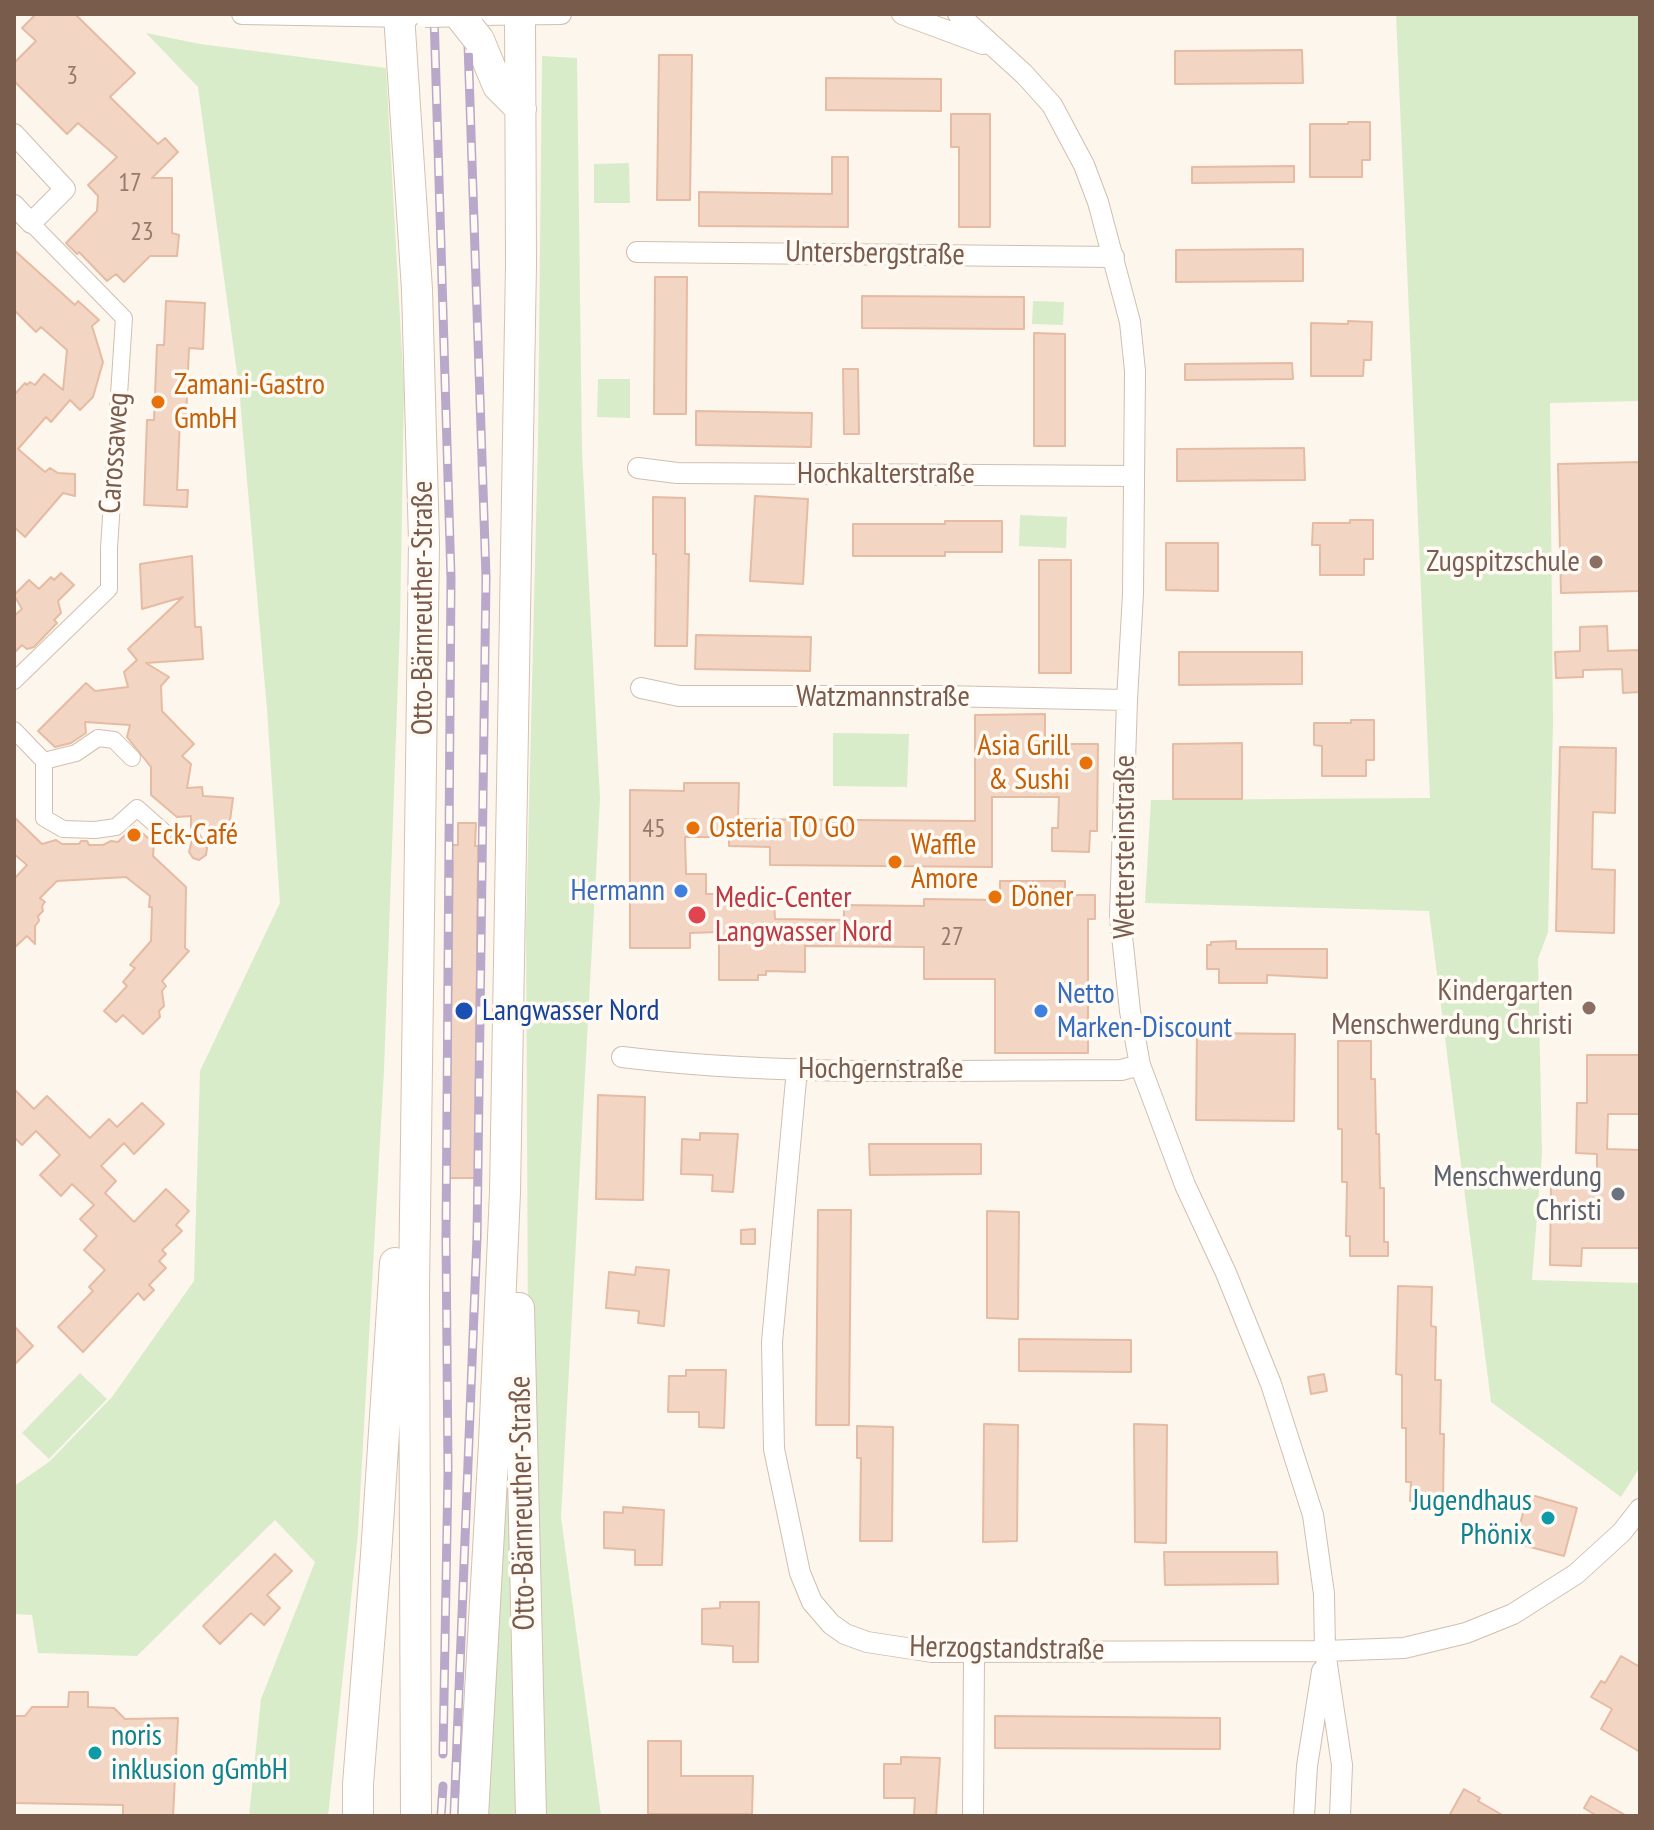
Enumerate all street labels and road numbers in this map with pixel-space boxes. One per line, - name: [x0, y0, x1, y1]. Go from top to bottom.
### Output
- street label: Untersbergstraße: [785, 234, 965, 274]
- street label: Carossaweg: [93, 391, 137, 515]
- street label: Hochkalterstraße: [797, 456, 975, 492]
- street label: Otto-Bärnreuther-Straße: [405, 481, 441, 735]
- street label: Watzmannstraße: [796, 679, 970, 715]
- street label: Wettersteinstraße: [1107, 755, 1143, 939]
- street label: Hochgernstraße: [798, 1051, 964, 1087]
- street label: Otto-Bärnreuther-Straße: [503, 1375, 543, 1631]
- street label: Herzogstandstraße: [909, 1629, 1105, 1669]

